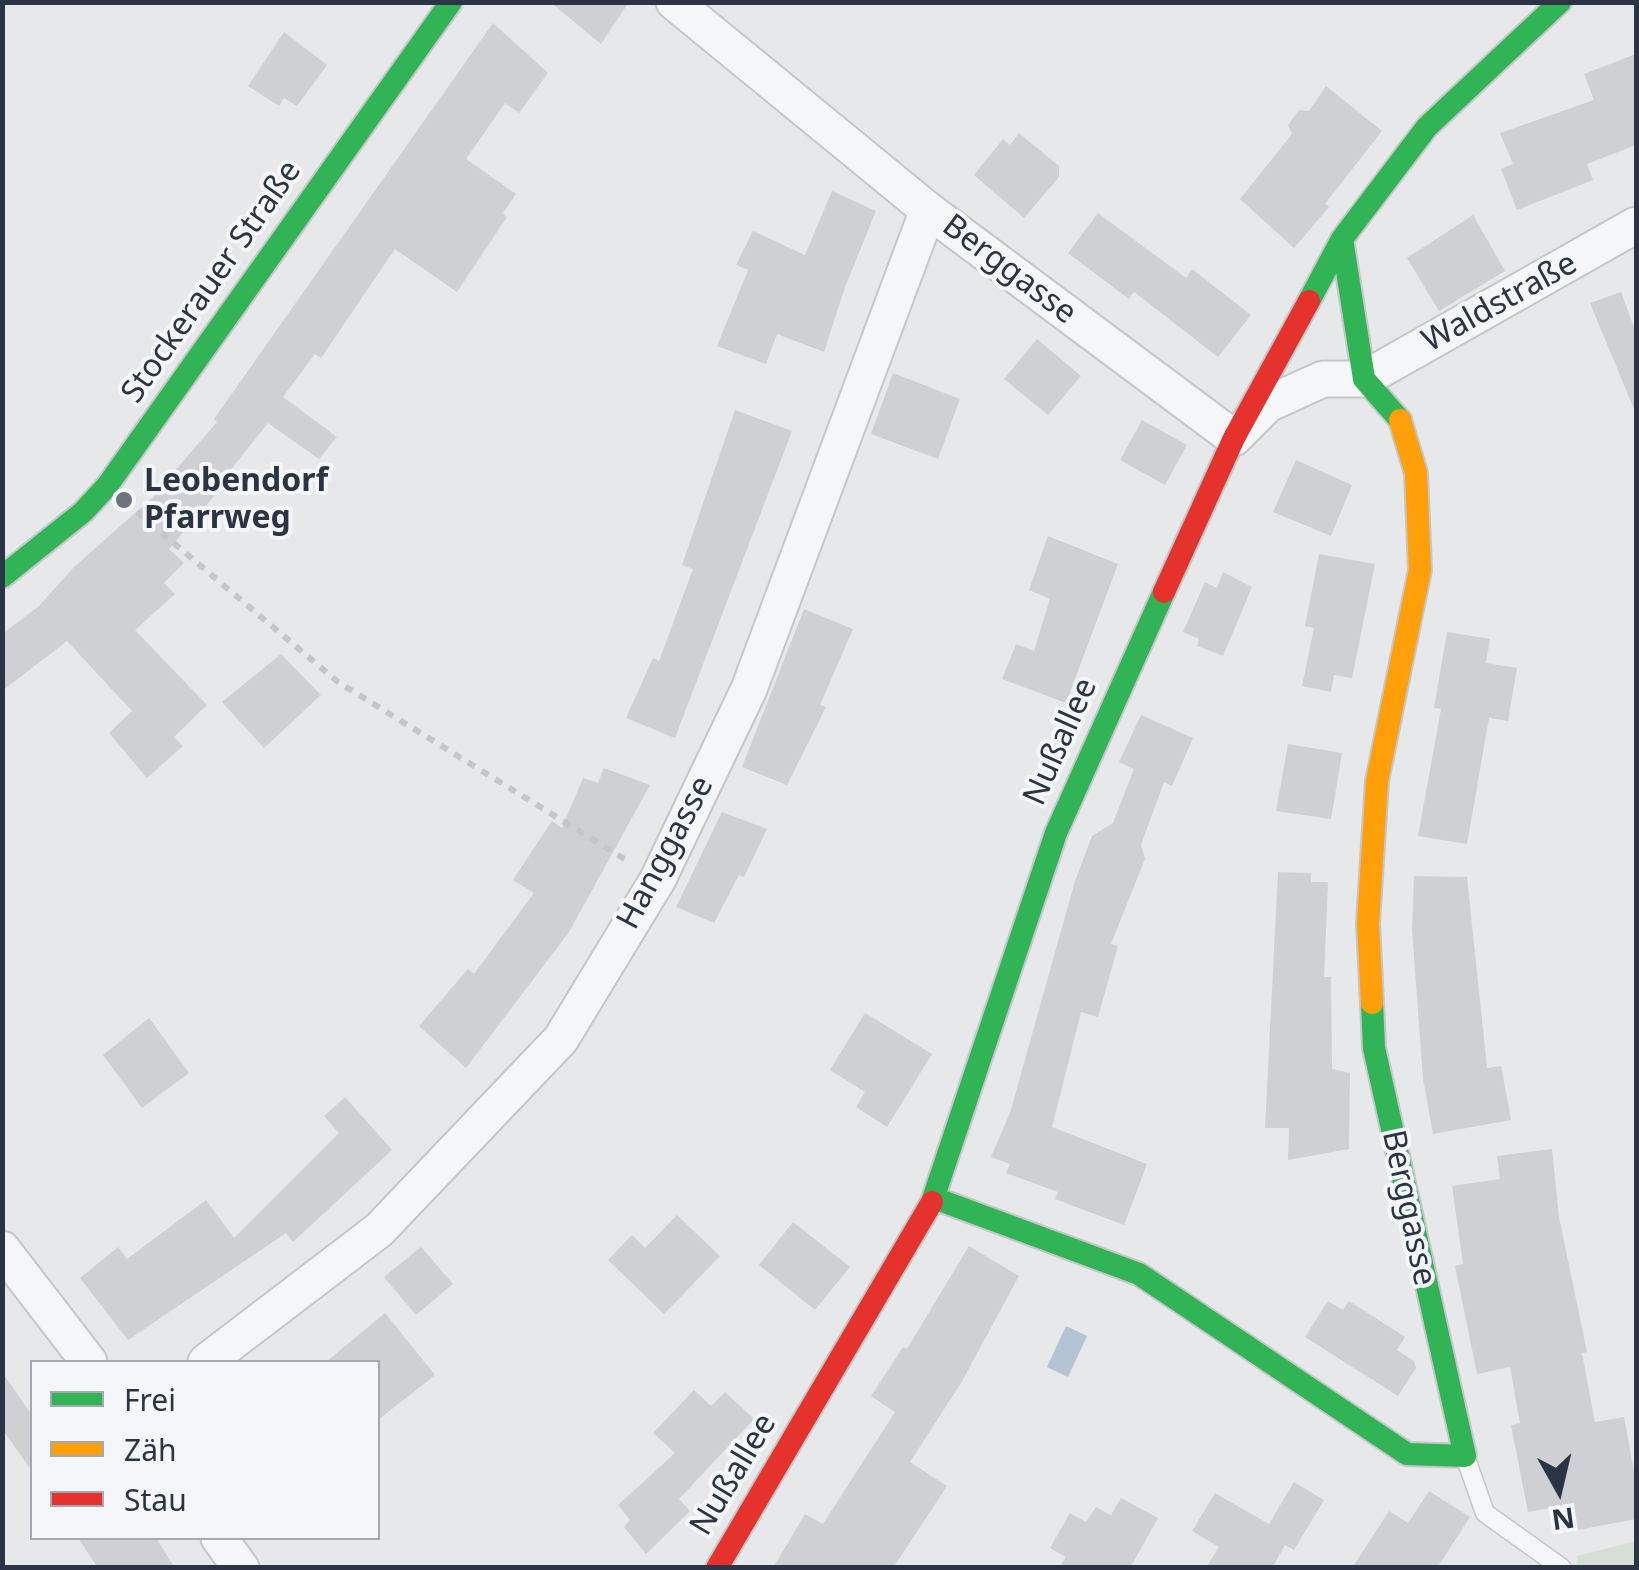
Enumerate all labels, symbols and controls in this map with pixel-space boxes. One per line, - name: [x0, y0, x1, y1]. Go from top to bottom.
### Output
- street label: Stockerauer Straße: [114, 154, 310, 410]
- street label: Berggasse: [934, 207, 1084, 333]
- street label: Waldstraße: [1416, 245, 1584, 361]
- place label: Leobendorf Pfarrweg: [144, 463, 328, 538]
- marker: Leobendorf Pfarrweg: [113, 489, 135, 511]
- street label: Nußallee: [1016, 673, 1106, 811]
- street label: Hanggasse: [610, 770, 722, 936]
- street label: Berggasse: [1373, 1127, 1443, 1289]
- legend: [30, 1360, 380, 1540]
- text: Frei: [124, 1379, 176, 1420]
- street label: Nußallee: [683, 1407, 785, 1543]
- text: Zäh: [124, 1429, 177, 1470]
- north arrow: [1509, 1440, 1609, 1540]
- text: Stau: [124, 1479, 187, 1520]
- text: N: [1549, 1499, 1577, 1540]

